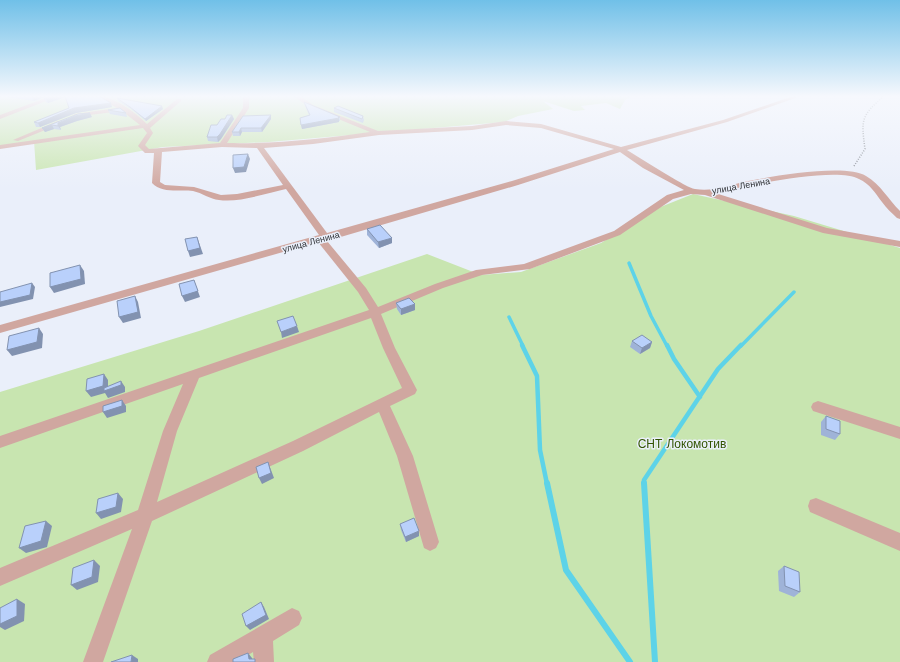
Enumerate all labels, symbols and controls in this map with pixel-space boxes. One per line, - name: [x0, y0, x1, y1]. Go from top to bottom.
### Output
- street label: улица Ленина: [711, 176, 771, 196]
- street label: улица Ленина: [281, 230, 341, 254]
- park label: СНТ Локомотив: [638, 437, 726, 451]

